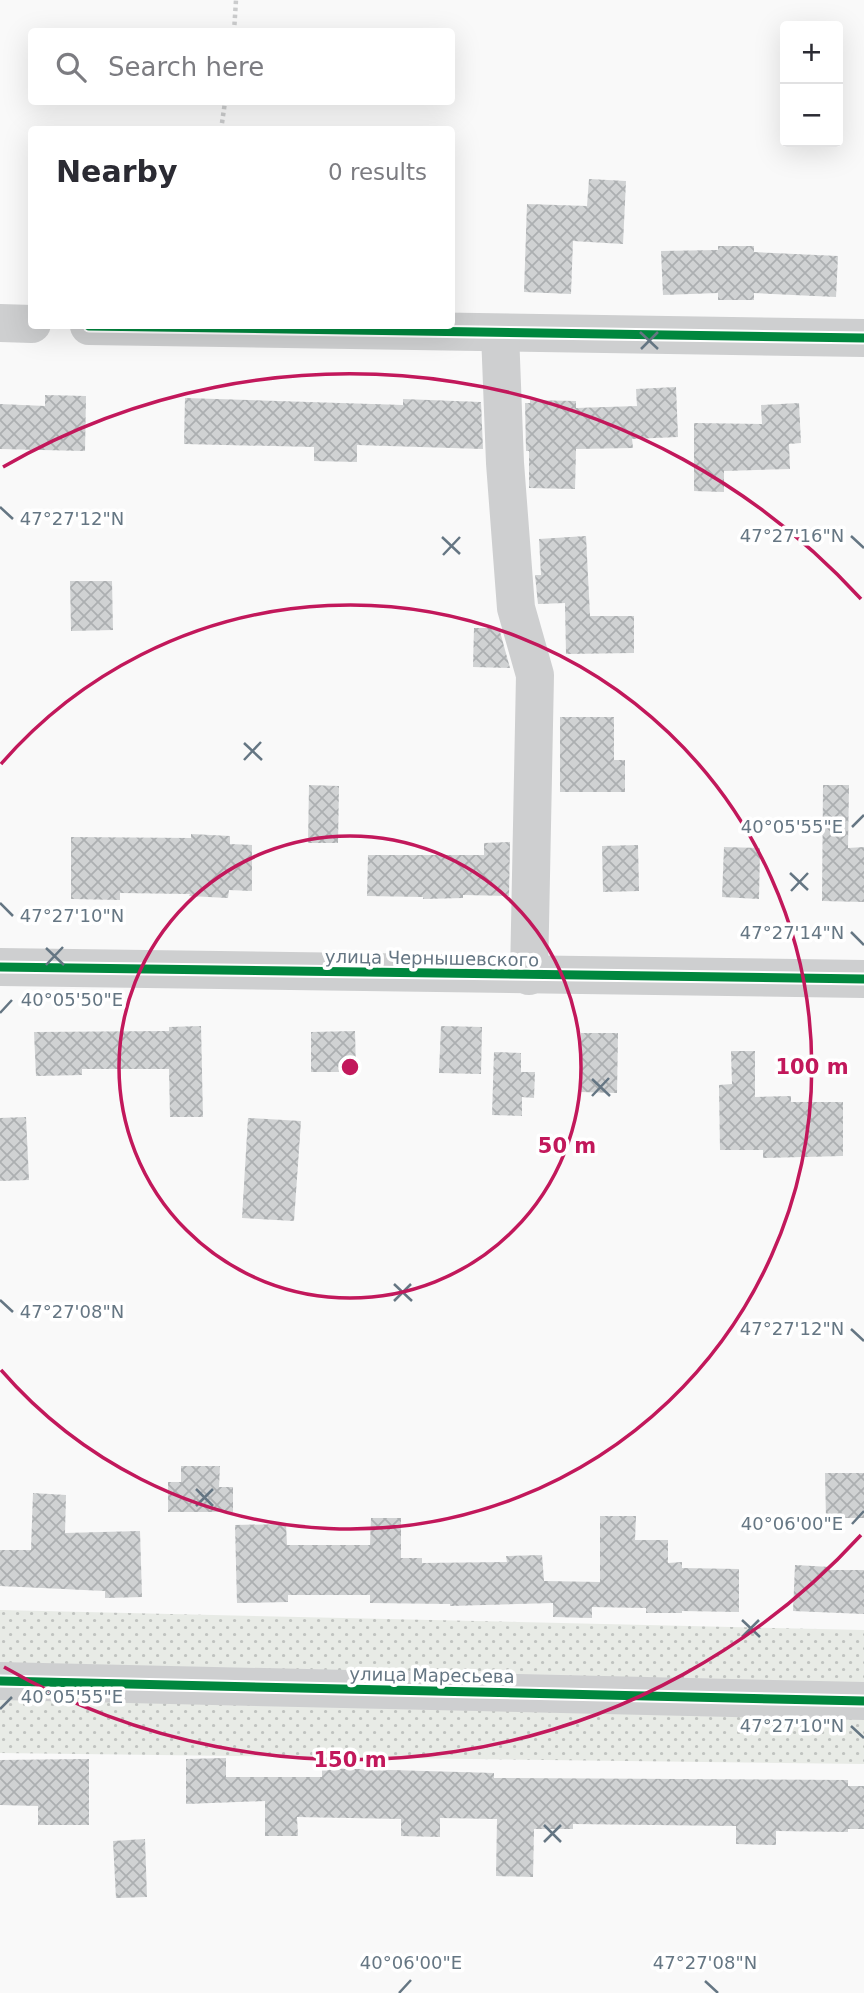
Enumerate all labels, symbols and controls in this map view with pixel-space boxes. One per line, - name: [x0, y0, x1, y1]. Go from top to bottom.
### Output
- map controls: [780, 21, 843, 147]
- button: +: [780, 21, 843, 84]
- search box: [28, 28, 455, 105]
- icon: search: [52, 48, 90, 86]
- text: Search here: [108, 52, 264, 82]
- button: −: [780, 84, 843, 147]
- text: Nearby: [56, 154, 178, 189]
- text: 0 results: [328, 159, 427, 185]
- text: 47°27'12"N: [20, 508, 124, 529]
- text: 47°27'16"N: [740, 525, 844, 546]
- text: 40°05'55"E: [741, 816, 843, 837]
- text: 47°27'10"N: [20, 905, 124, 926]
- text: 47°27'14"N: [740, 922, 844, 943]
- street label: улица Чернышевского: [325, 946, 539, 970]
- text: 40°05'50"E: [21, 989, 123, 1010]
- centre of rings: [338, 1055, 362, 1079]
- text: 100 m: [775, 1055, 849, 1079]
- text: 50 m: [538, 1134, 596, 1158]
- text: 47°27'08"N: [20, 1301, 124, 1322]
- text: 47°27'12"N: [740, 1318, 844, 1339]
- text: 40°06'00"E: [741, 1513, 843, 1534]
- street label: улица Маресьева: [349, 1663, 515, 1687]
- text: 40°05'55"E: [21, 1686, 123, 1707]
- text: 47°27'10"N: [740, 1715, 844, 1736]
- text: 150 m: [313, 1748, 387, 1772]
- text: 40°06'00"E: [360, 1952, 462, 1973]
- text: 47°27'08"N: [653, 1952, 757, 1973]

